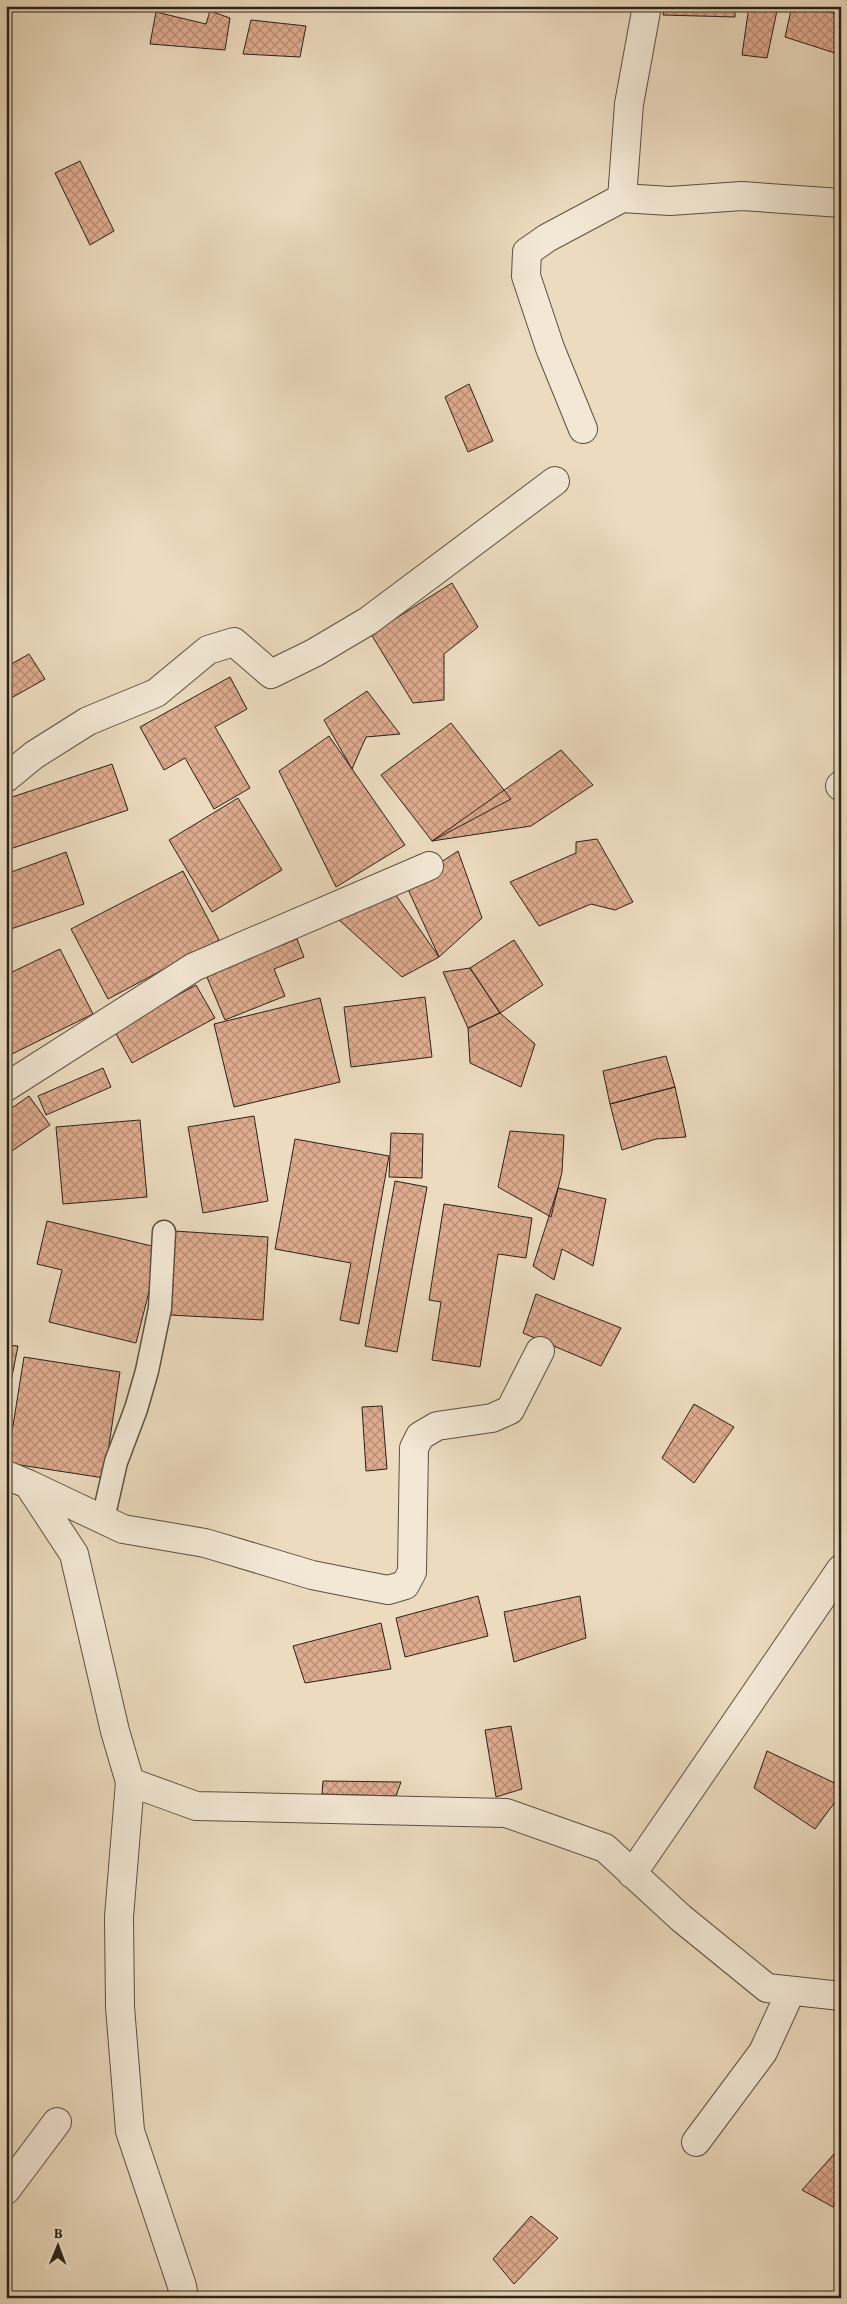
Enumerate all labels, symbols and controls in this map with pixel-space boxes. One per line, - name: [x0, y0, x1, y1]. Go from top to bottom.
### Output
- north arrow: [32, 2222, 82, 2272]
- text: B: [54, 2224, 63, 2242]

